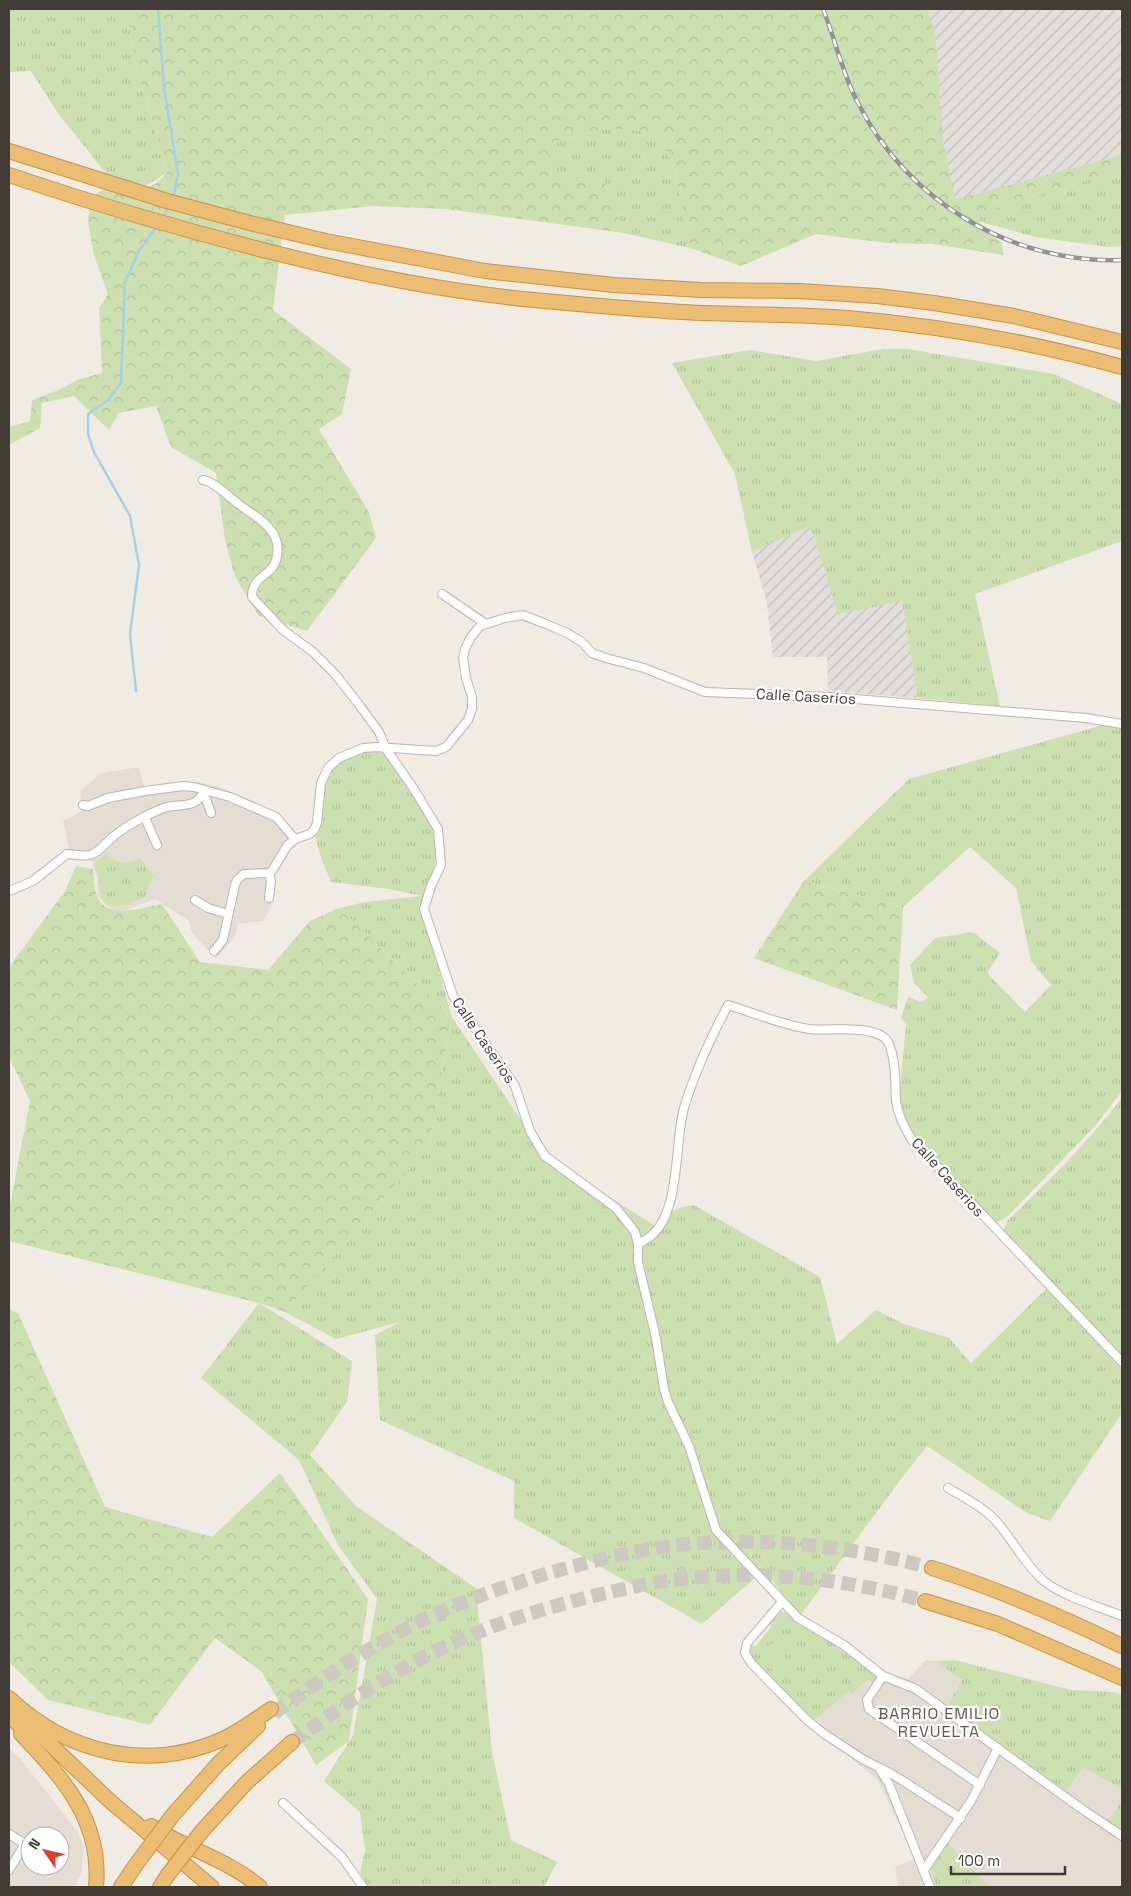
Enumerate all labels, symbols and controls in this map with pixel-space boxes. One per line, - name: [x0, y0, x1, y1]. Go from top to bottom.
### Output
- street label: Calle Caseríos: [756, 684, 856, 708]
- street label: Calle Caserios: [448, 993, 520, 1087]
- street label: Calle Caserios: [908, 1134, 989, 1221]
- district label: BARRIO EMILIO REVUELTA: [878, 1703, 1000, 1742]
- north arrow: [20, 1826, 70, 1876]
- text: N: [24, 1835, 44, 1853]
- scale bar: [951, 1844, 1065, 1876]
- text: 100 m: [958, 1851, 1000, 1870]

